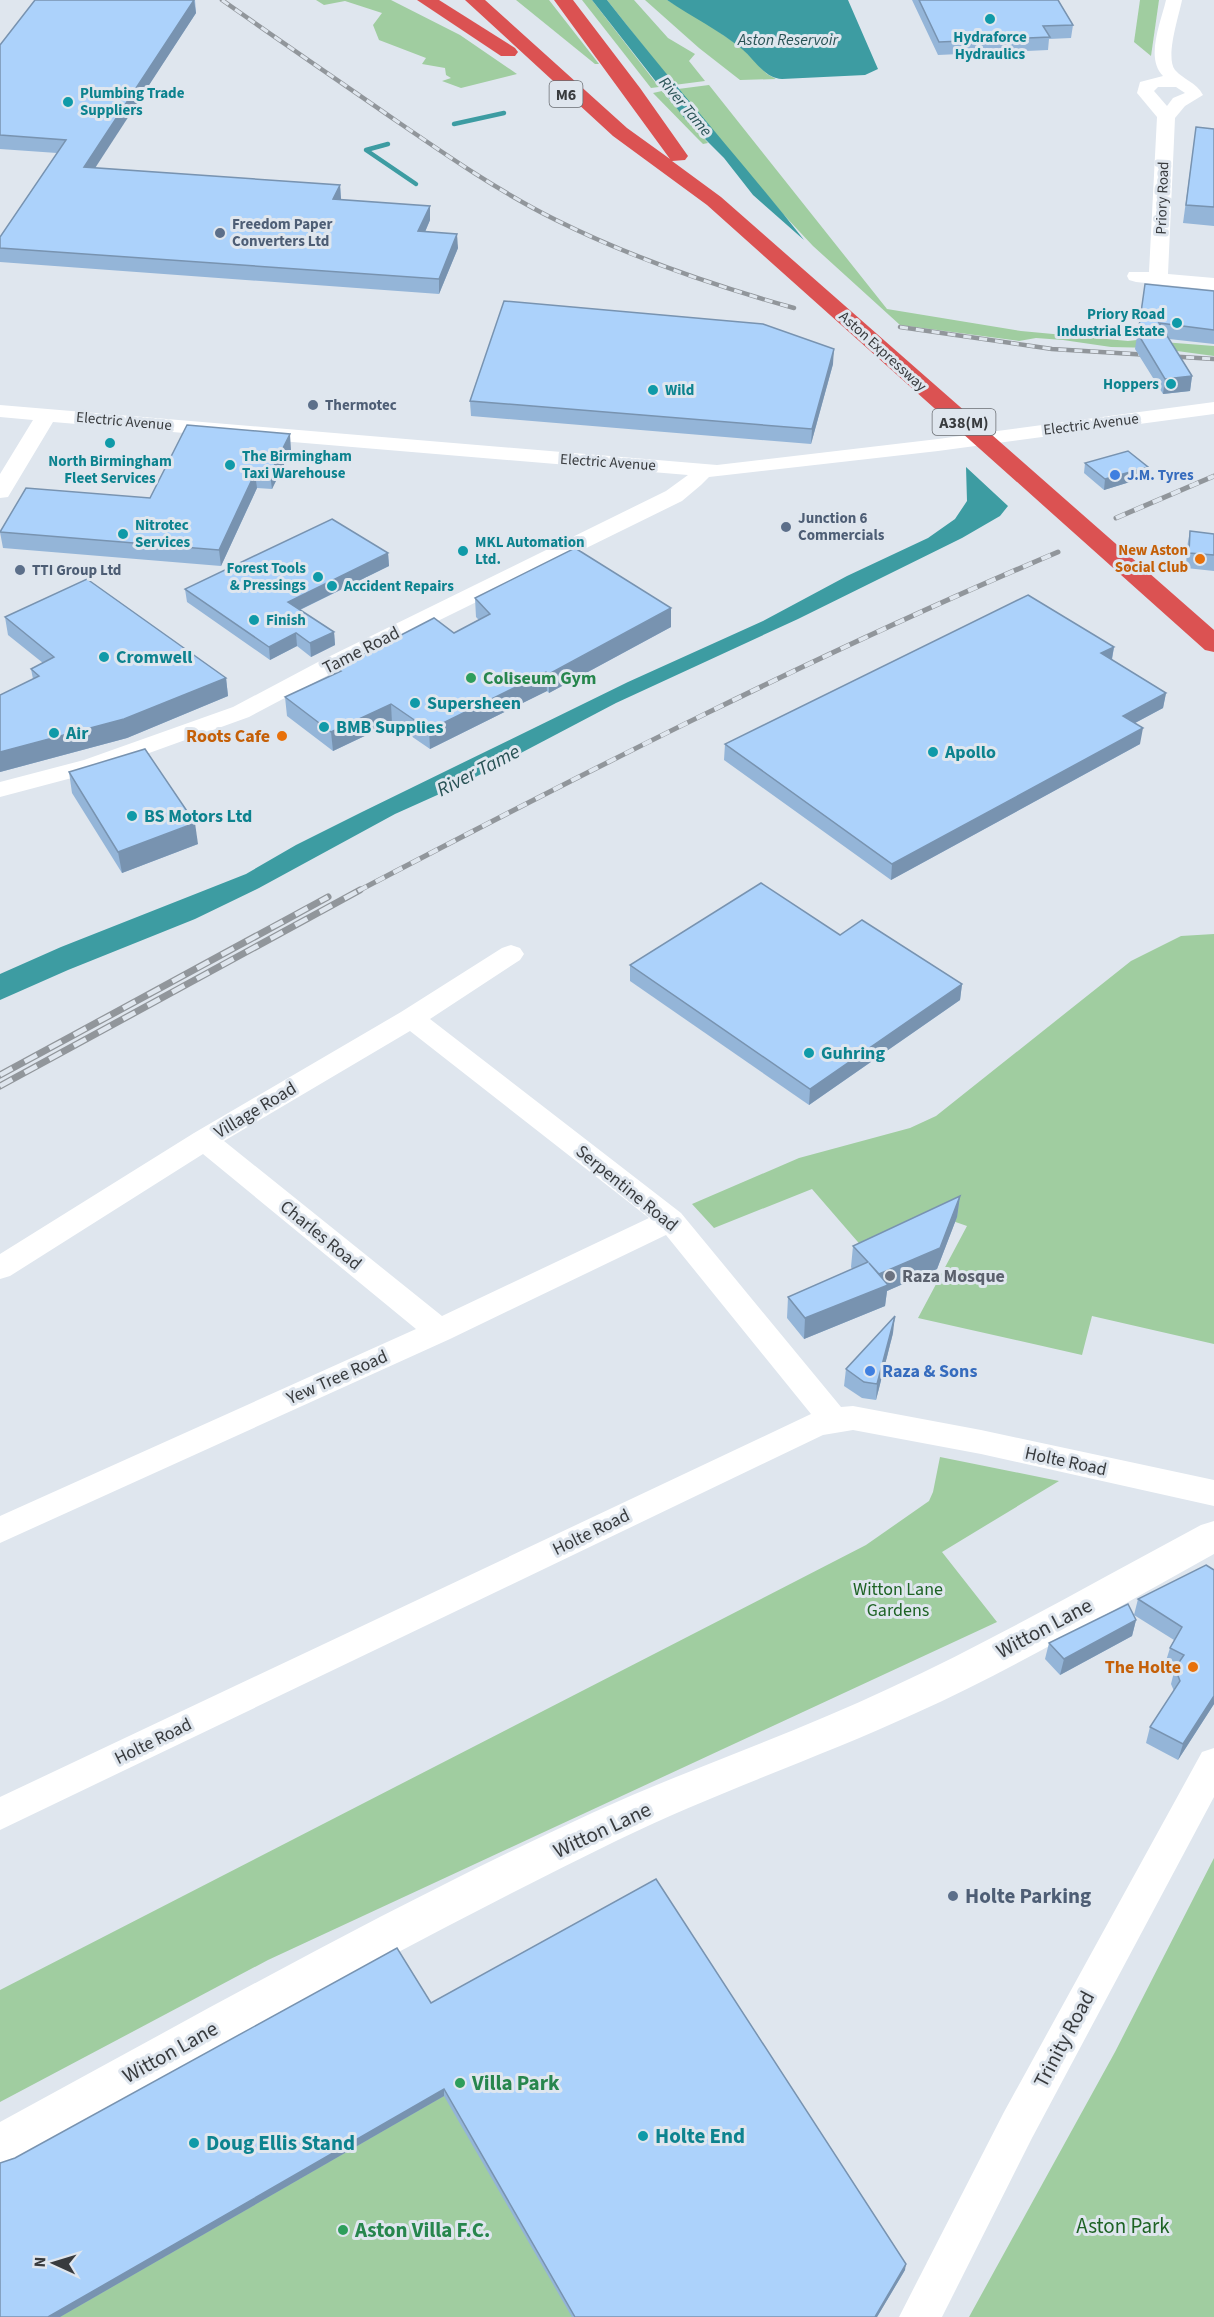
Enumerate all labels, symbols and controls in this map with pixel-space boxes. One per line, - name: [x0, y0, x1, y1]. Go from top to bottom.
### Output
- marker: Hydraforce Hydraulics: [983, 12, 997, 26]
- place label: Hydraforce Hydraulics: [953, 27, 1027, 65]
- water label: Aston Reservoir: [737, 29, 840, 51]
- water label: River Tame: [654, 72, 717, 142]
- road number: M6: [550, 81, 582, 107]
- place label: Plumbing Trade Suppliers: [80, 83, 185, 121]
- marker: Plumbing Trade Suppliers: [61, 95, 75, 109]
- street label: Priory Road: [1151, 161, 1174, 235]
- place label: Freedom Paper Converters Ltd: [232, 214, 332, 252]
- marker: Freedom Paper Converters Ltd: [213, 226, 227, 240]
- place label: Priory Road Industrial Estate: [1057, 304, 1165, 342]
- street label: Aston Expressway: [834, 306, 931, 396]
- marker: Priory Road Industrial Estate: [1170, 316, 1184, 330]
- place label: Hoppers: [1103, 374, 1159, 395]
- marker: Hoppers: [1164, 377, 1178, 391]
- place label: Wild: [665, 380, 694, 401]
- marker: Wild: [646, 383, 660, 397]
- place label: Thermotec: [325, 395, 397, 416]
- marker: Thermotec: [306, 398, 320, 412]
- street label: Electric Avenue: [75, 407, 173, 436]
- street label: Electric Avenue: [1042, 408, 1140, 441]
- road number: A38(M): [932, 409, 996, 435]
- marker: North Birmingham Fleet Services: [103, 436, 117, 450]
- place label: The Birmingham Taxi Warehouse: [242, 446, 352, 484]
- street label: Electric Avenue: [559, 449, 657, 476]
- place label: North Birmingham Fleet Services: [48, 451, 172, 489]
- marker: The Birmingham Taxi Warehouse: [223, 458, 237, 472]
- place label: J.M. Tyres: [1127, 465, 1194, 486]
- marker: J.M. Tyres: [1108, 468, 1122, 482]
- place label: Junction 6 Commercials: [798, 508, 885, 546]
- place label: Nitrotec Services: [135, 515, 191, 553]
- marker: Junction 6 Commercials: [779, 520, 793, 534]
- marker: Nitrotec Services: [116, 527, 130, 541]
- place label: MKL Automation Ltd.: [475, 532, 585, 570]
- place label: New Aston Social Club: [1115, 540, 1188, 578]
- marker: MKL Automation Ltd.: [456, 544, 470, 558]
- marker: New Aston Social Club: [1193, 552, 1207, 566]
- place label: Forest Tools & Pressings: [227, 558, 306, 596]
- place label: TTI Group Ltd: [32, 560, 121, 581]
- marker: TTI Group Ltd: [13, 563, 27, 577]
- marker: Forest Tools & Pressings: [311, 570, 325, 584]
- place label: Accident Repairs: [343, 576, 454, 597]
- marker: Accident Repairs: [325, 579, 339, 593]
- place label: Finish: [266, 610, 306, 631]
- marker: Finish: [247, 613, 261, 627]
- street label: Tame Road: [318, 620, 404, 681]
- place label: Cromwell: [116, 645, 192, 670]
- marker: Cromwell: [97, 650, 111, 664]
- place label: Coliseum Gym: [483, 666, 596, 691]
- marker: Coliseum Gym: [464, 671, 478, 685]
- place label: Supersheen: [427, 691, 521, 716]
- marker: Supersheen: [408, 696, 422, 710]
- place label: BMB Supplies: [336, 715, 443, 740]
- marker: BMB Supplies: [317, 720, 331, 734]
- place label: Air: [65, 721, 89, 746]
- place label: Roots Cafe: [186, 724, 270, 749]
- marker: Air: [47, 726, 61, 740]
- marker: Roots Cafe: [275, 729, 289, 743]
- water label: River Tame: [432, 738, 525, 804]
- place label: Apollo: [944, 740, 996, 765]
- marker: Apollo: [926, 745, 940, 759]
- place label: BS Motors Ltd: [144, 804, 252, 829]
- marker: BS Motors Ltd: [125, 809, 139, 823]
- place label: Guhring: [821, 1041, 885, 1066]
- marker: Guhring: [802, 1046, 816, 1060]
- street label: Village Road: [209, 1076, 301, 1145]
- street label: Serpentine Road: [570, 1139, 683, 1237]
- street label: Charles Road: [274, 1195, 367, 1276]
- place label: Raza Mosque: [902, 1264, 1005, 1289]
- marker: Raza Mosque: [883, 1269, 897, 1283]
- street label: Yew Tree Road: [282, 1344, 392, 1411]
- place label: Raza & Sons: [882, 1359, 977, 1384]
- marker: Raza & Sons: [863, 1364, 877, 1378]
- street label: Holte Road: [1023, 1441, 1109, 1482]
- street label: Holte Road: [548, 1503, 634, 1562]
- park label: Witton Lane Gardens: [853, 1577, 943, 1623]
- street label: Witton Lane: [991, 1590, 1097, 1666]
- place label: The Holte: [1105, 1655, 1181, 1680]
- marker: The Holte: [1186, 1660, 1200, 1674]
- street label: Holte Road: [110, 1712, 196, 1771]
- street label: Witton Lane: [548, 1794, 656, 1866]
- place label: Holte Parking: [965, 1881, 1091, 1911]
- marker: Holte Parking: [946, 1889, 960, 1903]
- street label: Trinity Road: [1026, 1985, 1102, 2093]
- street label: Witton Lane: [117, 2013, 223, 2091]
- place label: Villa Park: [471, 2068, 560, 2098]
- marker: Villa Park: [453, 2076, 467, 2090]
- place label: Holte End: [655, 2121, 745, 2151]
- place label: Doug Ellis Stand: [206, 2128, 355, 2158]
- marker: Holte End: [636, 2129, 650, 2143]
- marker: Doug Ellis Stand: [187, 2136, 201, 2150]
- park label: Aston Park: [1076, 2211, 1170, 2241]
- place label: Aston Villa F.C.: [354, 2215, 490, 2245]
- marker: Aston Villa F.C.: [336, 2223, 350, 2237]
- north arrow: [24, 2233, 84, 2293]
- text: N: [29, 2256, 51, 2268]

